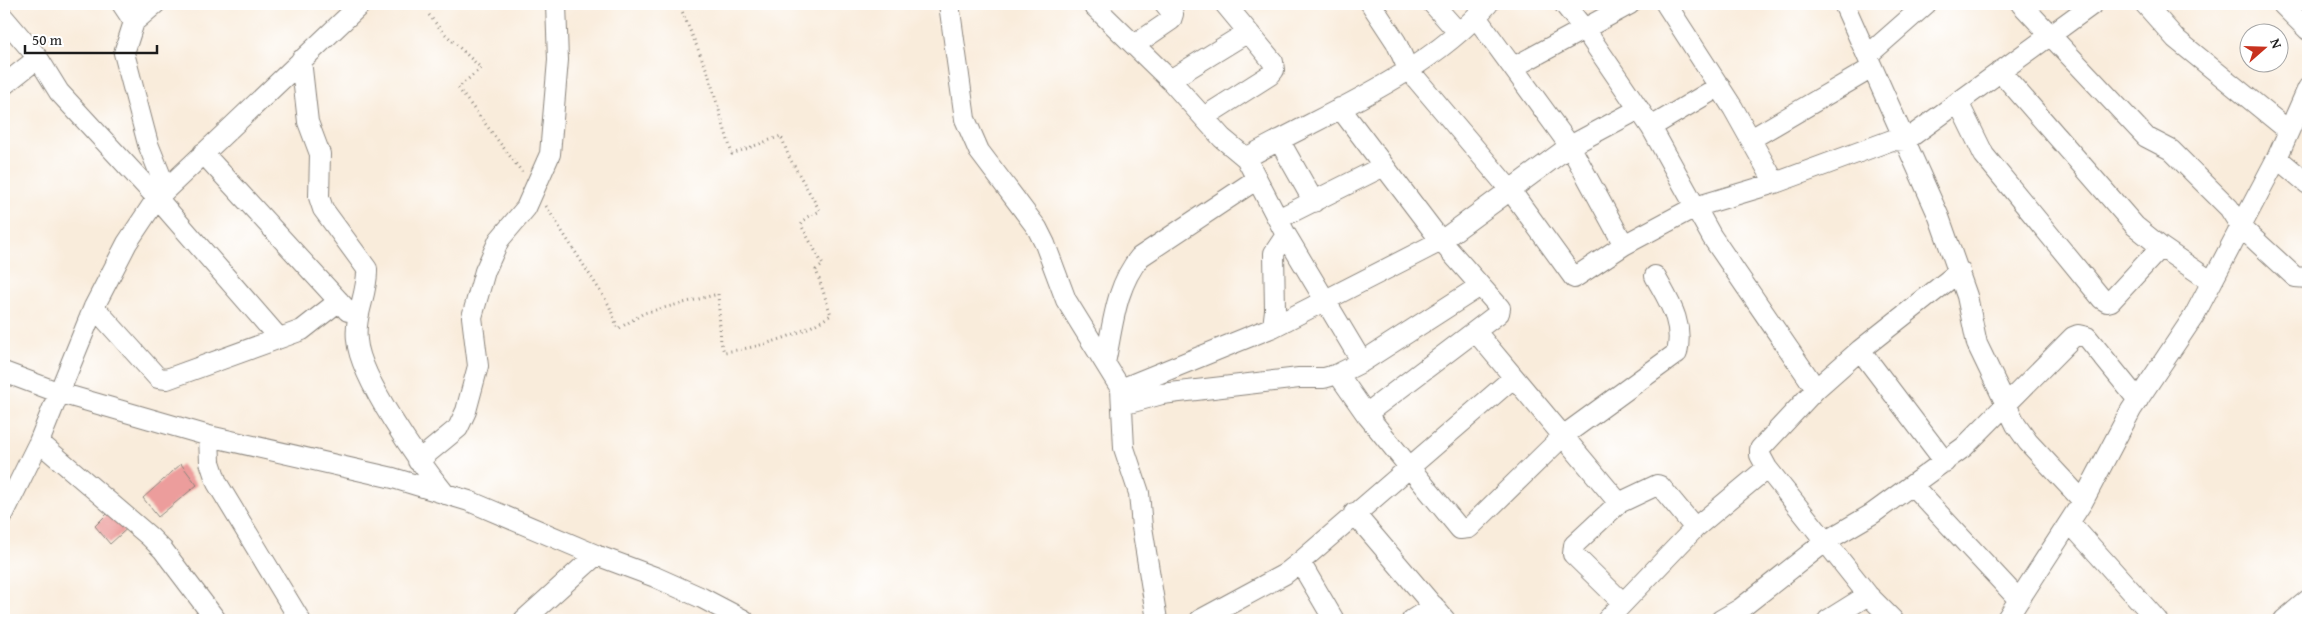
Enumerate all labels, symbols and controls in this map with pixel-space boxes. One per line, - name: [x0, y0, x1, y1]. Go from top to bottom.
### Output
- scale bar: [25, 22, 158, 54]
- north arrow: [2240, 22, 2290, 72]
- text: 50 m: [32, 29, 63, 50]
- text: N: [2265, 36, 2287, 52]

